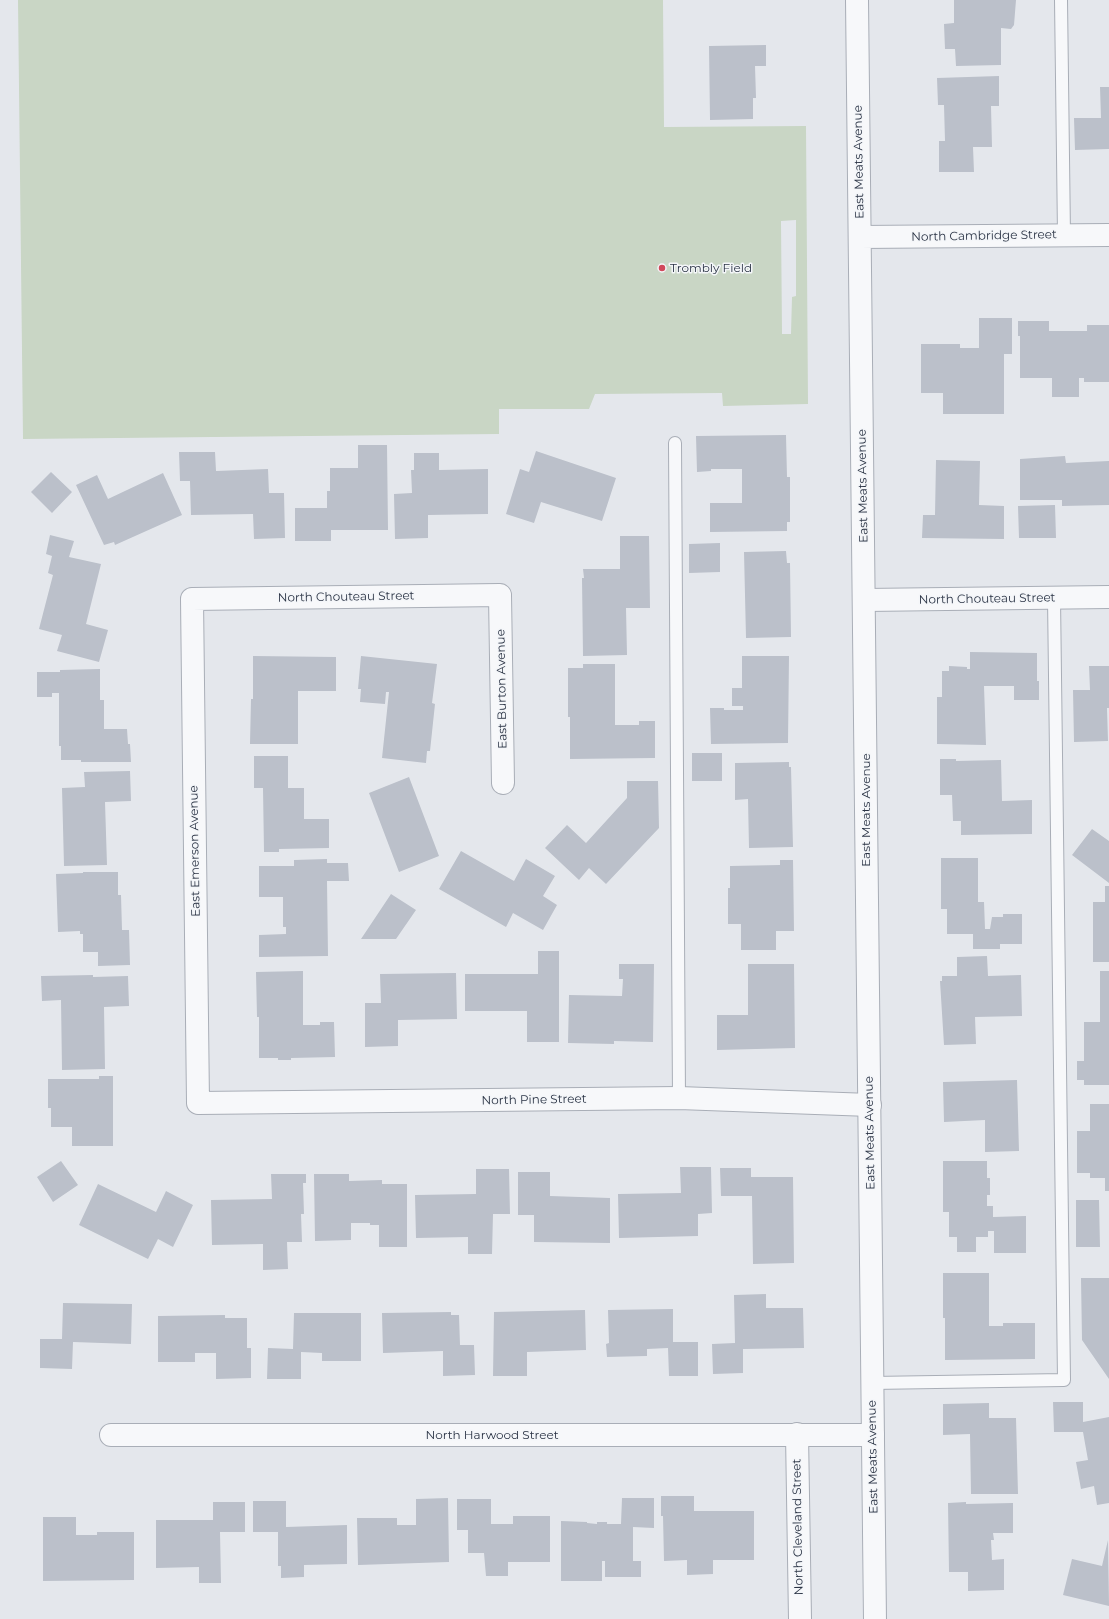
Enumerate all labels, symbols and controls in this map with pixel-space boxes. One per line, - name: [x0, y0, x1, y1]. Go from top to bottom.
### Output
- street label: East Meats Avenue: [851, 105, 867, 219]
- street label: North Cambridge Street: [911, 228, 1057, 244]
- place label: Trombly Field: [670, 261, 752, 275]
- marker: Trombly Field: [657, 263, 667, 273]
- street label: East Meats Avenue: [855, 429, 871, 543]
- street label: North Chouteau Street: [277, 589, 415, 605]
- street label: North Chouteau Street: [918, 591, 1056, 607]
- street label: East Burton Avenue: [494, 629, 510, 749]
- street label: East Meats Avenue: [859, 753, 873, 867]
- street label: East Emerson Avenue: [187, 785, 203, 917]
- street label: East Meats Avenue: [862, 1076, 878, 1190]
- street label: North Pine Street: [481, 1092, 587, 1108]
- street label: East Meats Avenue: [865, 1400, 881, 1514]
- street label: North Harwood Street: [425, 1428, 559, 1442]
- street label: North Cleveland Street: [790, 1458, 806, 1596]

